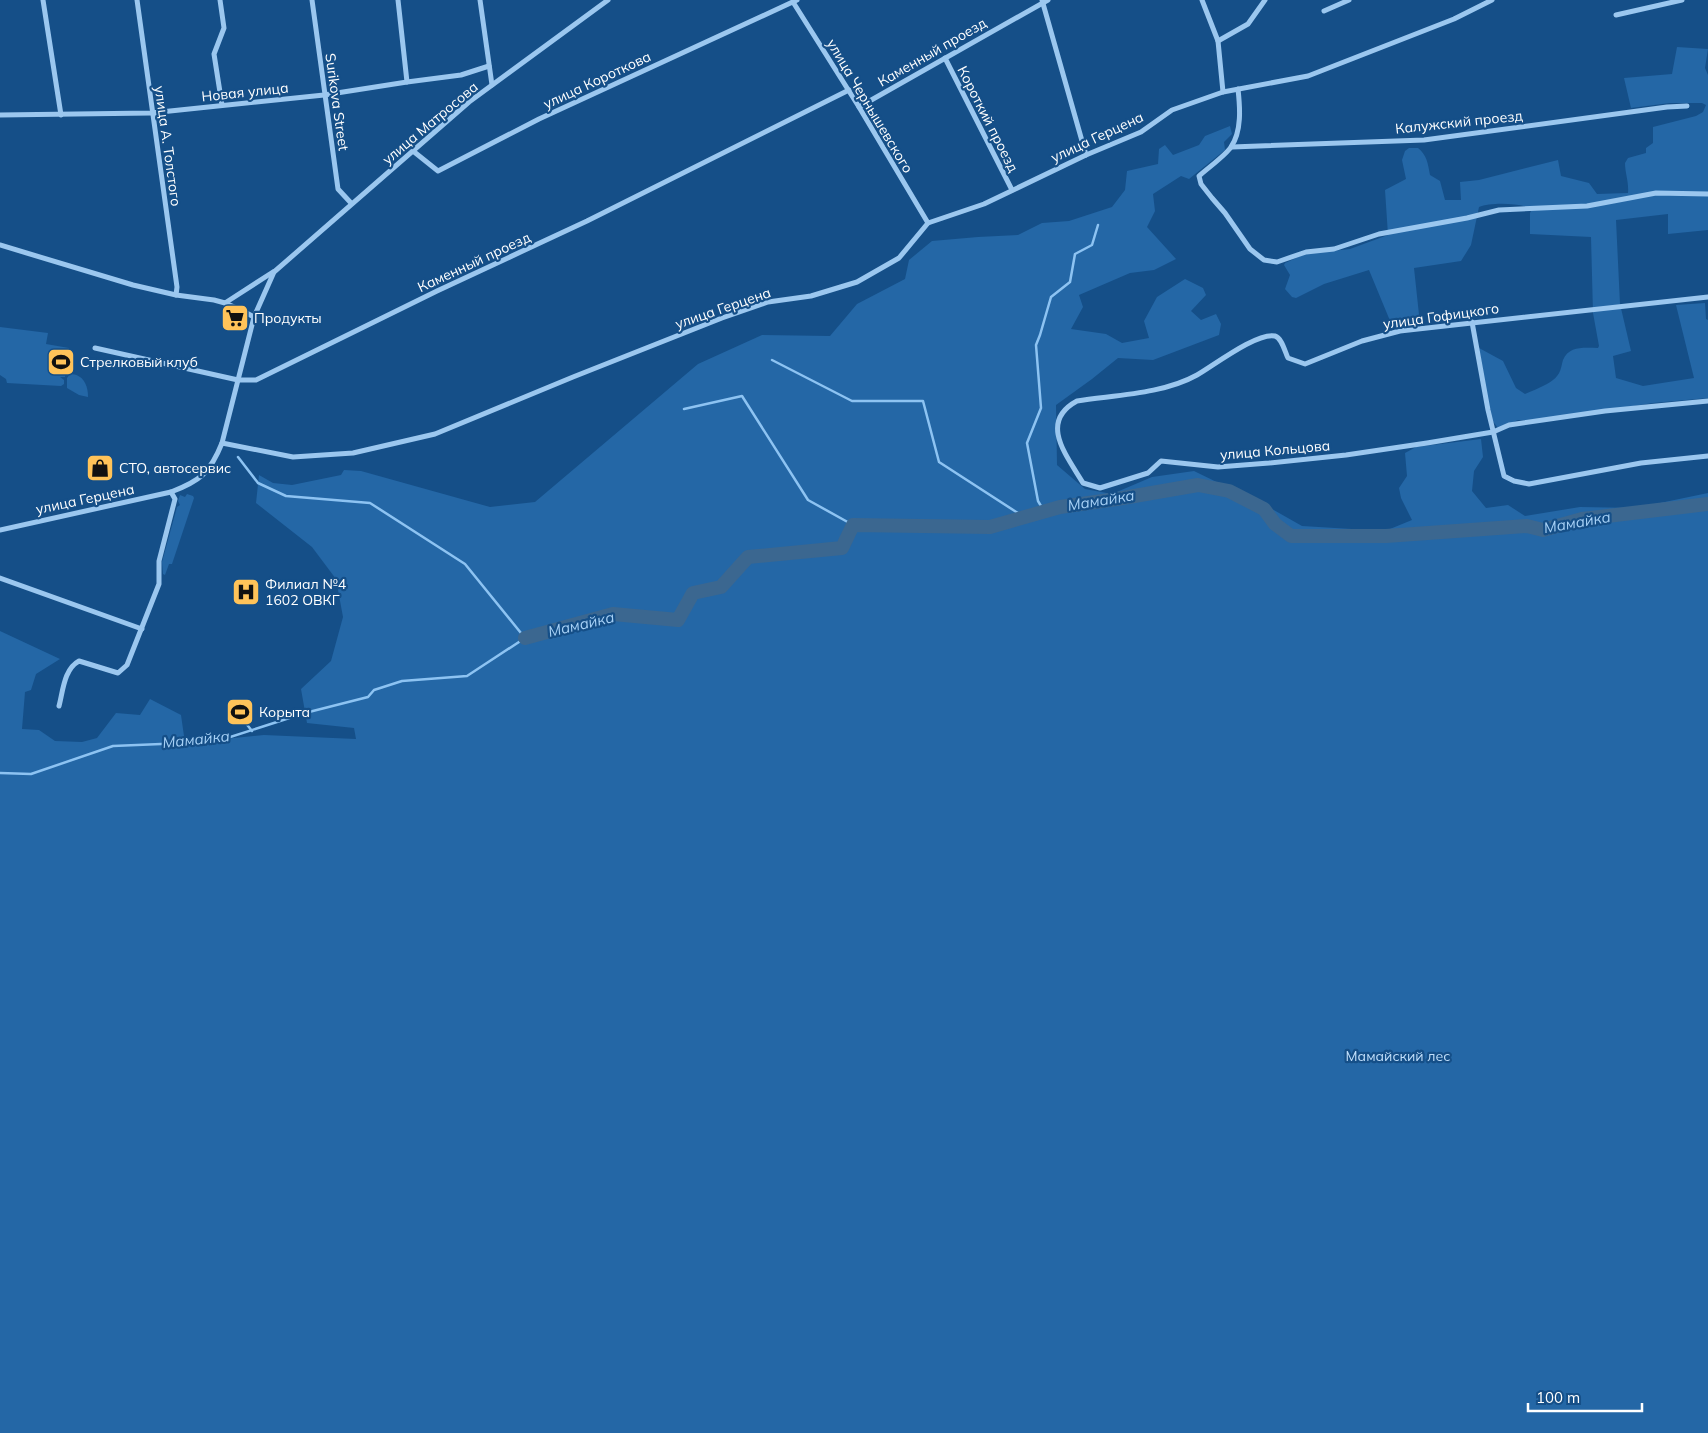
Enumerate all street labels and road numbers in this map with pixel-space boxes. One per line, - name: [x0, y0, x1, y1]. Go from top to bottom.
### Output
- street label: Каменный проезд: [874, 13, 990, 90]
- street label: улица Чернышевского: [823, 36, 917, 176]
- street label: улица Короткова: [540, 47, 654, 113]
- street label: Surikova Street: [321, 52, 353, 152]
- street label: Короткий проезд: [954, 63, 1023, 175]
- street label: Новая улица: [201, 78, 289, 106]
- street label: улица Матросова: [378, 78, 482, 168]
- street label: улица А. Толстого: [151, 85, 185, 207]
- street label: Калужский проезд: [1394, 106, 1524, 138]
- street label: улица Герцена: [1048, 108, 1146, 166]
- street label: Каменный проезд: [415, 228, 534, 296]
- street label: улица Герцена: [673, 283, 773, 333]
- street label: улица Гофицкого: [1382, 299, 1500, 333]
- street label: улица Кольцова: [1219, 436, 1331, 464]
- street label: улица Герцена: [34, 480, 136, 518]

